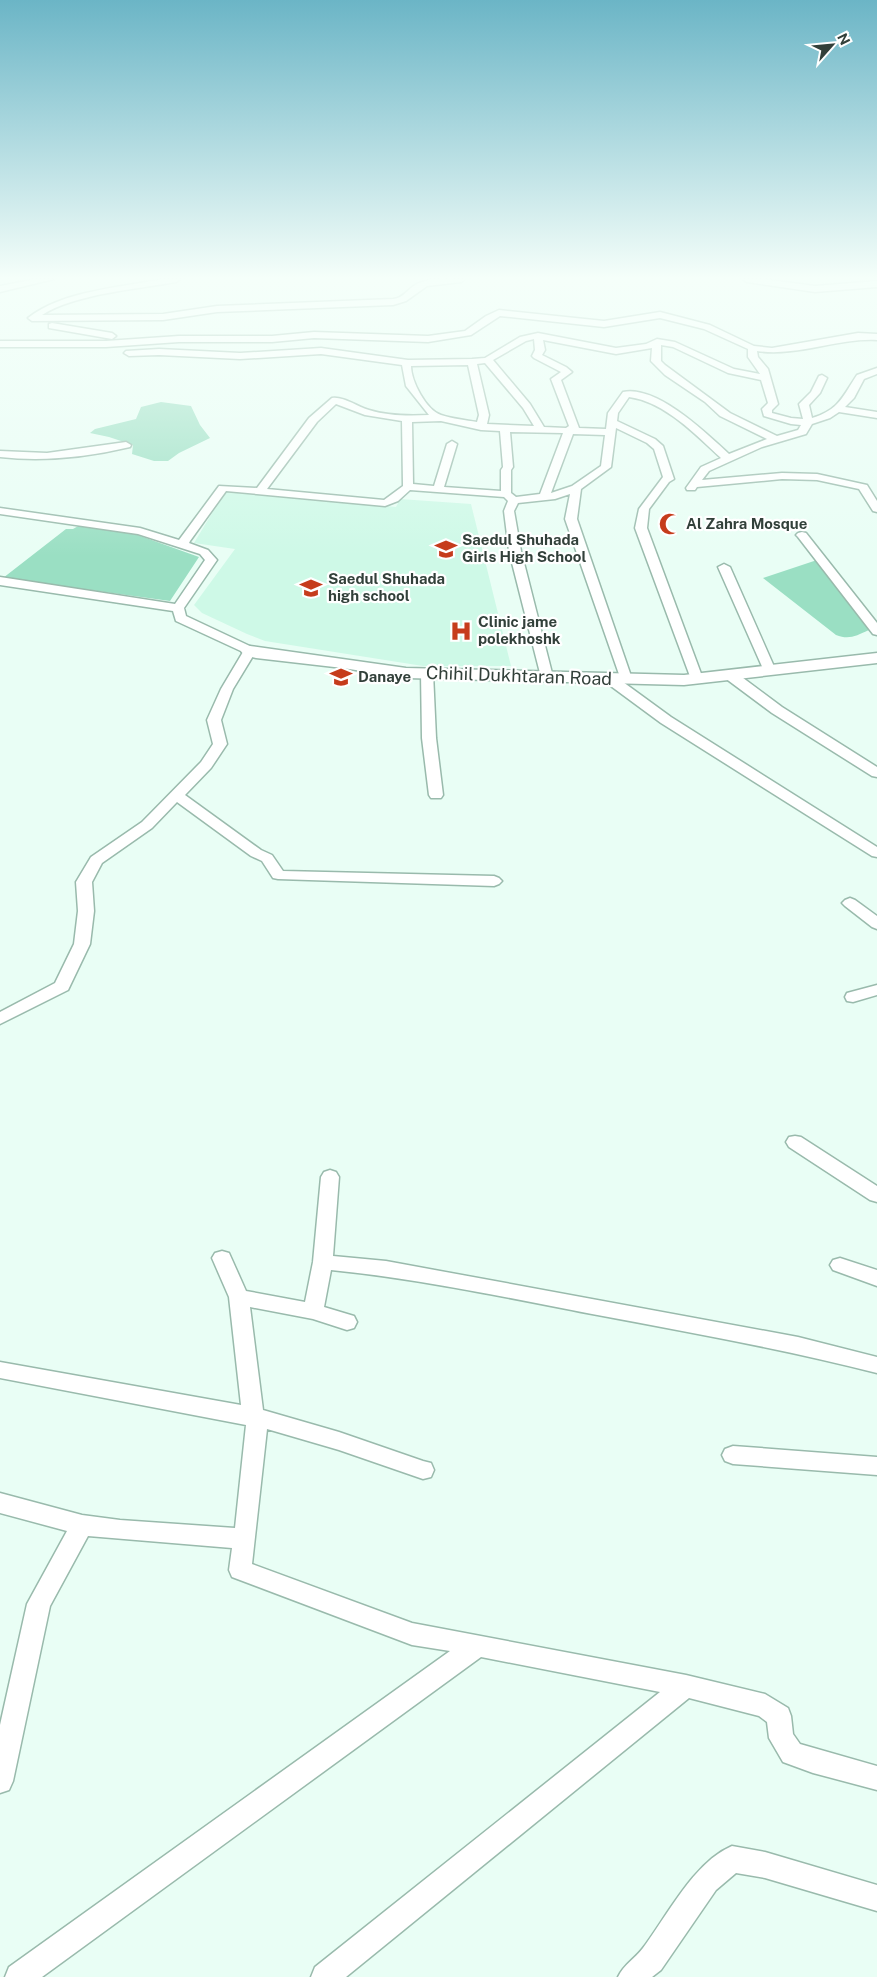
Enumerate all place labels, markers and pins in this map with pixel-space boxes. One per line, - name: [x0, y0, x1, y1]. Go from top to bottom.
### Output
- mosque icon: Al Zahra Mosque: [657, 511, 683, 537]
- place label: Al Zahra Mosque: [686, 515, 807, 532]
- place label: Saedul Shuhada Girls High School: [462, 531, 586, 565]
- school or university icon: Saedul Shuhada Girls High School: [433, 536, 459, 562]
- place label: Saedul Shuhada high school: [328, 570, 445, 604]
- school or university icon: Saedul Shuhada high school: [298, 575, 324, 601]
- place label: Clinic jame polekhoshk: [478, 613, 561, 647]
- hospital icon: Clinic jame polekhoshk: [448, 618, 474, 644]
- school or university icon: Danaye: [328, 664, 354, 690]
- place label: Danaye: [358, 668, 411, 685]

